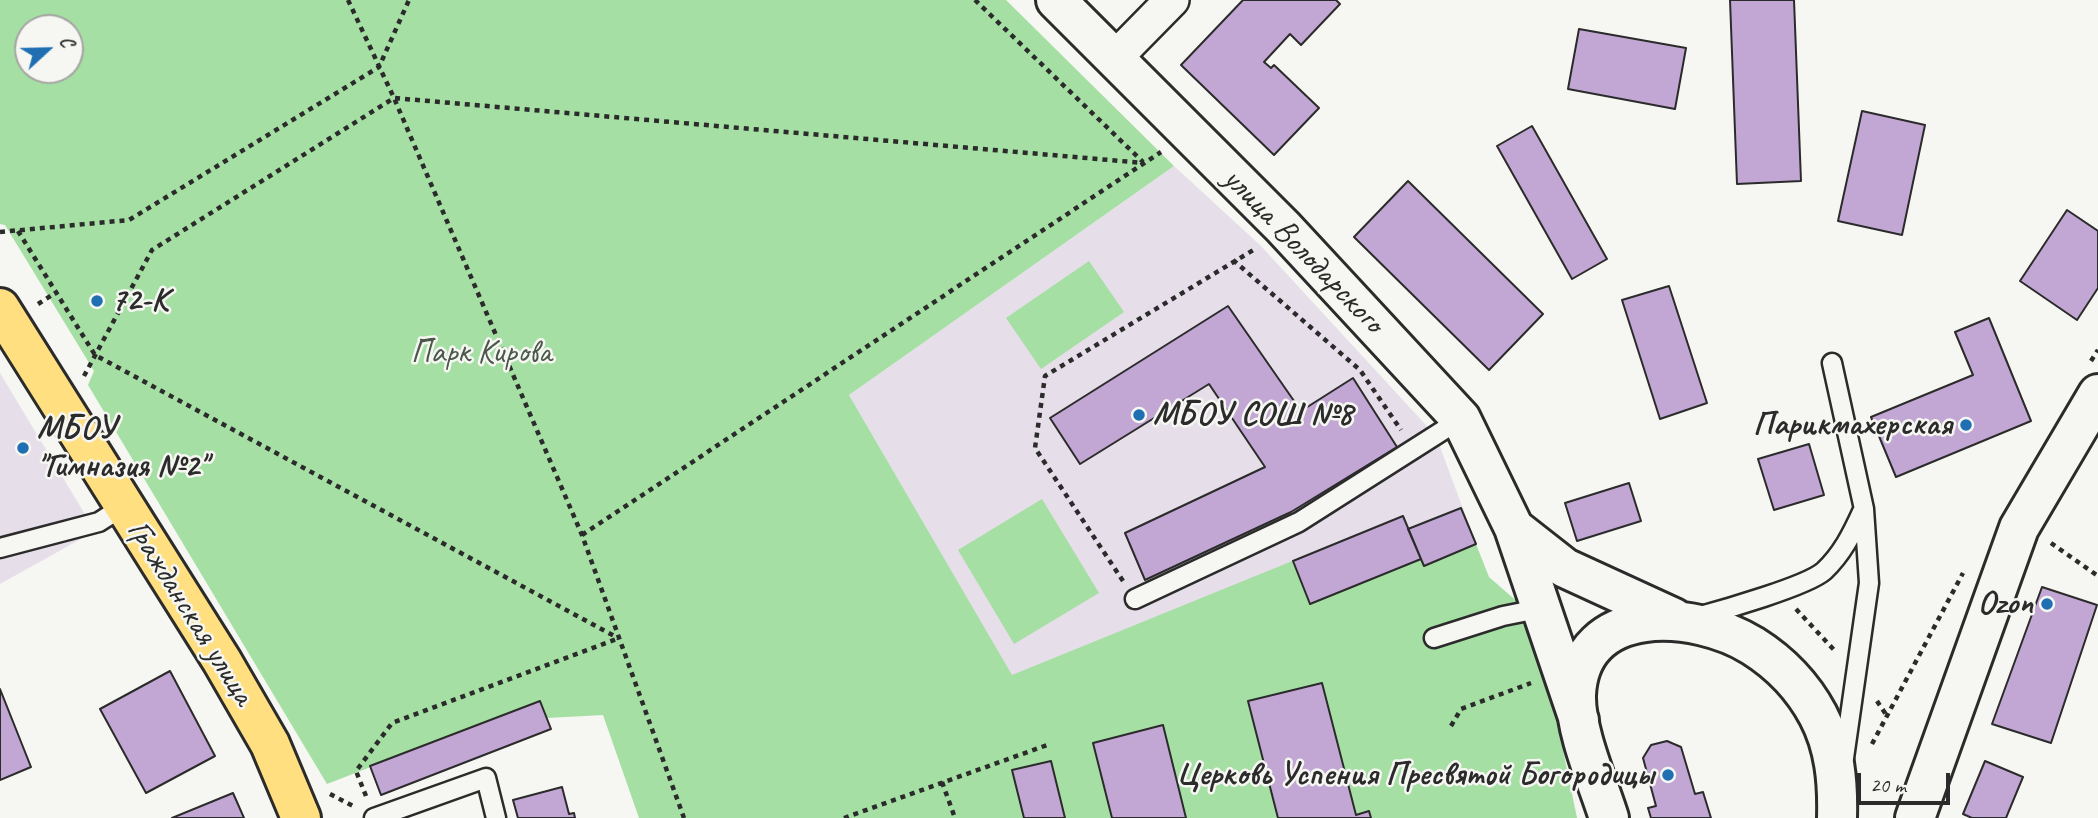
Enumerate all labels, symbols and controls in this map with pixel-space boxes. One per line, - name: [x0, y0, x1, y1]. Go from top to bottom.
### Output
- north arrow: [14, 14, 84, 84]
- text: С: [54, 33, 79, 51]
- street label: улица Володарского: [1214, 160, 1392, 342]
- place label: 72-К: [111, 281, 168, 321]
- marker: 72-К: [89, 293, 105, 309]
- park label: Парк Кирова: [411, 333, 551, 373]
- place label: МБОУ СОШ №8: [1153, 395, 1352, 435]
- place label: Парикмахерская: [1753, 405, 1952, 445]
- marker: МБОУ СОШ №8: [1131, 407, 1147, 423]
- place label: МБОУ "Гимназия №2": [37, 409, 207, 487]
- marker: Парикмахерская: [1958, 417, 1974, 433]
- marker: МБОУ "Гимназия №2": [15, 440, 31, 456]
- street label: Гражданская улица: [117, 513, 263, 713]
- place label: Ozon: [1978, 584, 2033, 624]
- marker: Ozon: [2039, 596, 2055, 612]
- place label: Церковь Успения Пресвятой Богородицы: [1176, 755, 1654, 795]
- scale bar: [1860, 758, 1953, 802]
- marker: Церковь Успения Пресвятой Богородицы: [1660, 767, 1676, 783]
- text: 20 m: [1870, 772, 1906, 798]

